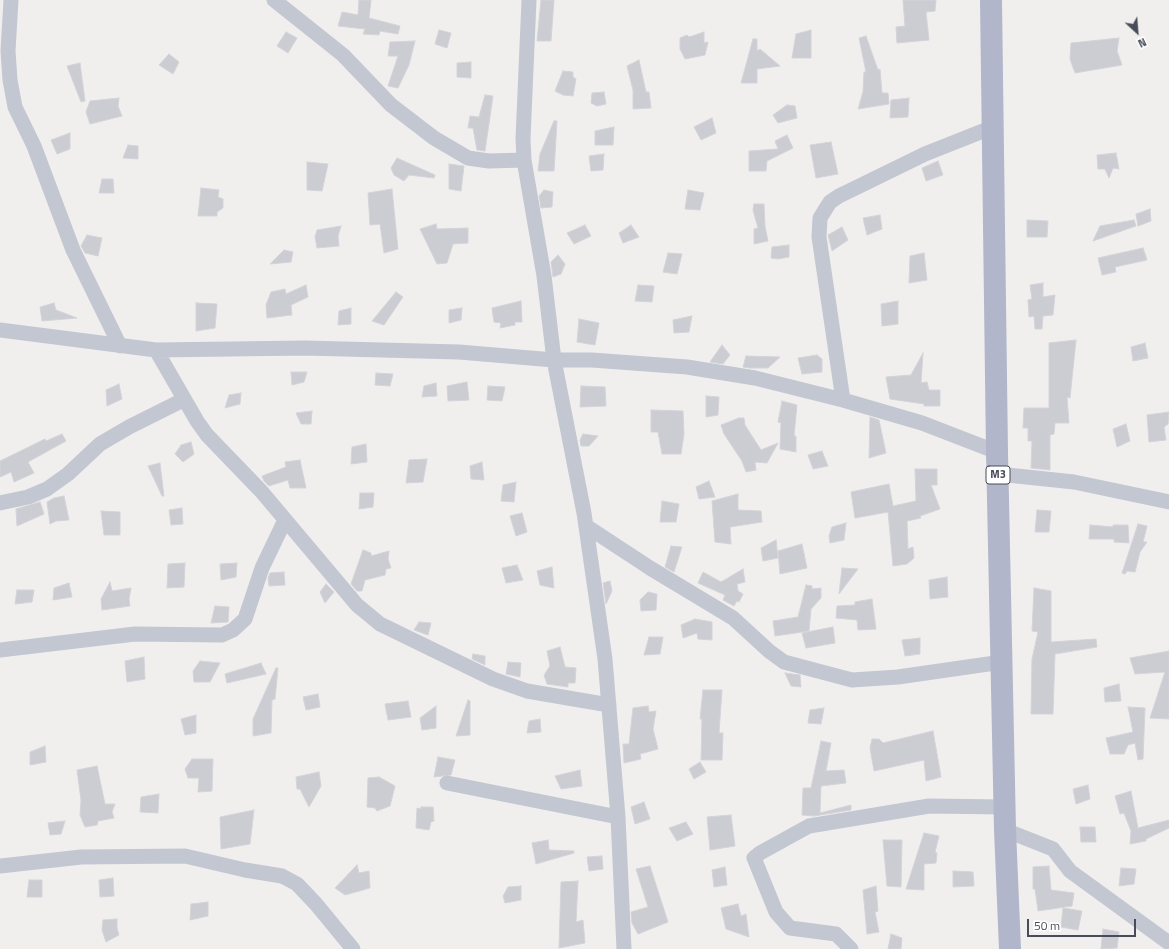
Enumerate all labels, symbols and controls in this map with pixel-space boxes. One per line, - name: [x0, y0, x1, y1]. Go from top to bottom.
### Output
- north arrow: [1117, 12, 1157, 52]
- text: N: [1135, 34, 1149, 52]
- road number: M3: [986, 466, 1010, 484]
- scale bar: [1029, 911, 1138, 937]
- text: 50 m: [1034, 916, 1060, 935]

